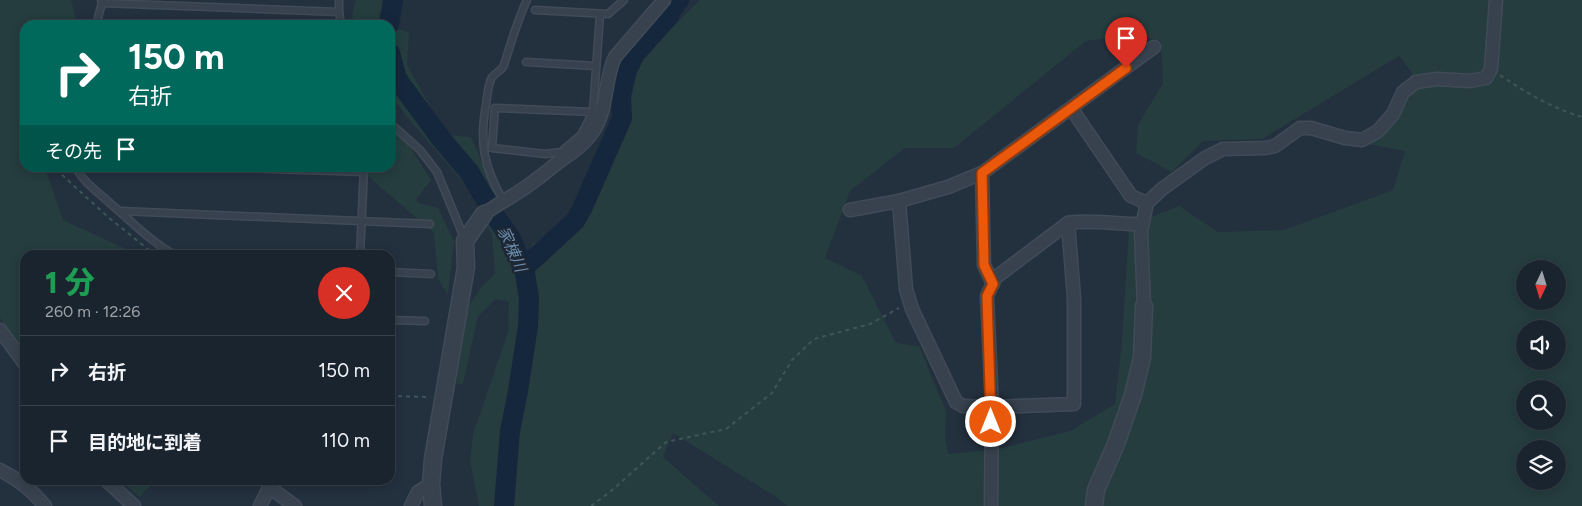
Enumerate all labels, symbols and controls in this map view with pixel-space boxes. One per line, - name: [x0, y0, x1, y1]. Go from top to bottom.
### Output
- pin: [1105, 17, 1147, 68]
- icon: arrive: [1112, 24, 1140, 52]
- text: 150 m: [128, 36, 225, 78]
- icon: right: [45, 40, 110, 105]
- text: 右折: [128, 83, 172, 110]
- icon: arrive: [112, 135, 140, 163]
- text: その先: [45, 140, 102, 163]
- water label: 家棟川: [494, 223, 531, 277]
- north arrow: [1516, 260, 1566, 310]
- map controls: [1516, 260, 1566, 490]
- text: 1 分: [45, 264, 95, 301]
- button: close: [318, 267, 370, 319]
- text: 260 m · 12:26: [45, 302, 140, 321]
- button: sound: [1516, 320, 1566, 370]
- icon: right: [45, 357, 73, 385]
- text: 150 m: [318, 359, 370, 382]
- text: 右折: [88, 361, 126, 384]
- button: search: [1516, 380, 1566, 430]
- position arrow: [964, 395, 1016, 447]
- icon: arrive: [45, 427, 73, 455]
- text: 110 m: [321, 429, 370, 452]
- text: 目的地に到着: [88, 431, 202, 454]
- button: layers: [1516, 440, 1566, 490]

